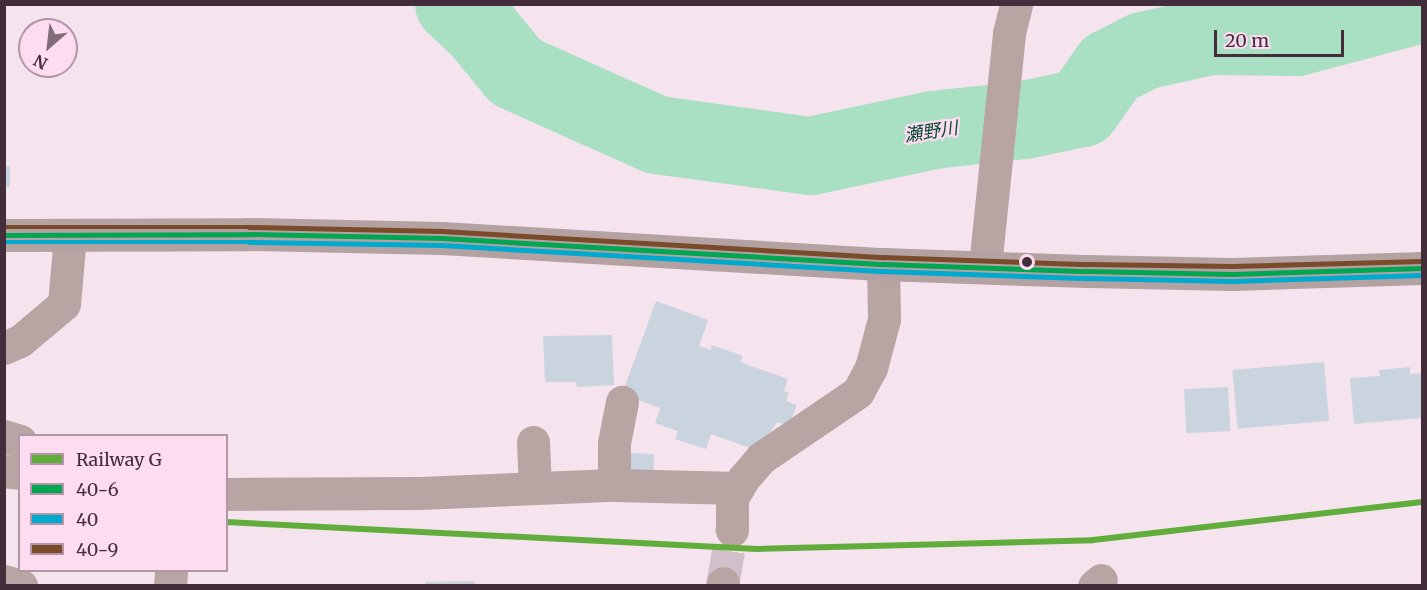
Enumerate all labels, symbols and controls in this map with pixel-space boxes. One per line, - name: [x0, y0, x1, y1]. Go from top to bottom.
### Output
- north arrow: [18, 18, 78, 78]
- scale bar: [1217, 18, 1348, 56]
- text: 20 m: [1225, 29, 1269, 52]
- text: N: [30, 50, 51, 74]
- water label: 瀬野川: [903, 117, 959, 147]
- unlabelled marker: [1021, 256, 1033, 268]
- legend: [18, 434, 228, 572]
- text: Railway G: [76, 448, 162, 471]
- text: 40-6: [76, 478, 119, 501]
- text: 40: [76, 508, 98, 531]
- text: 40-9: [76, 538, 118, 561]

